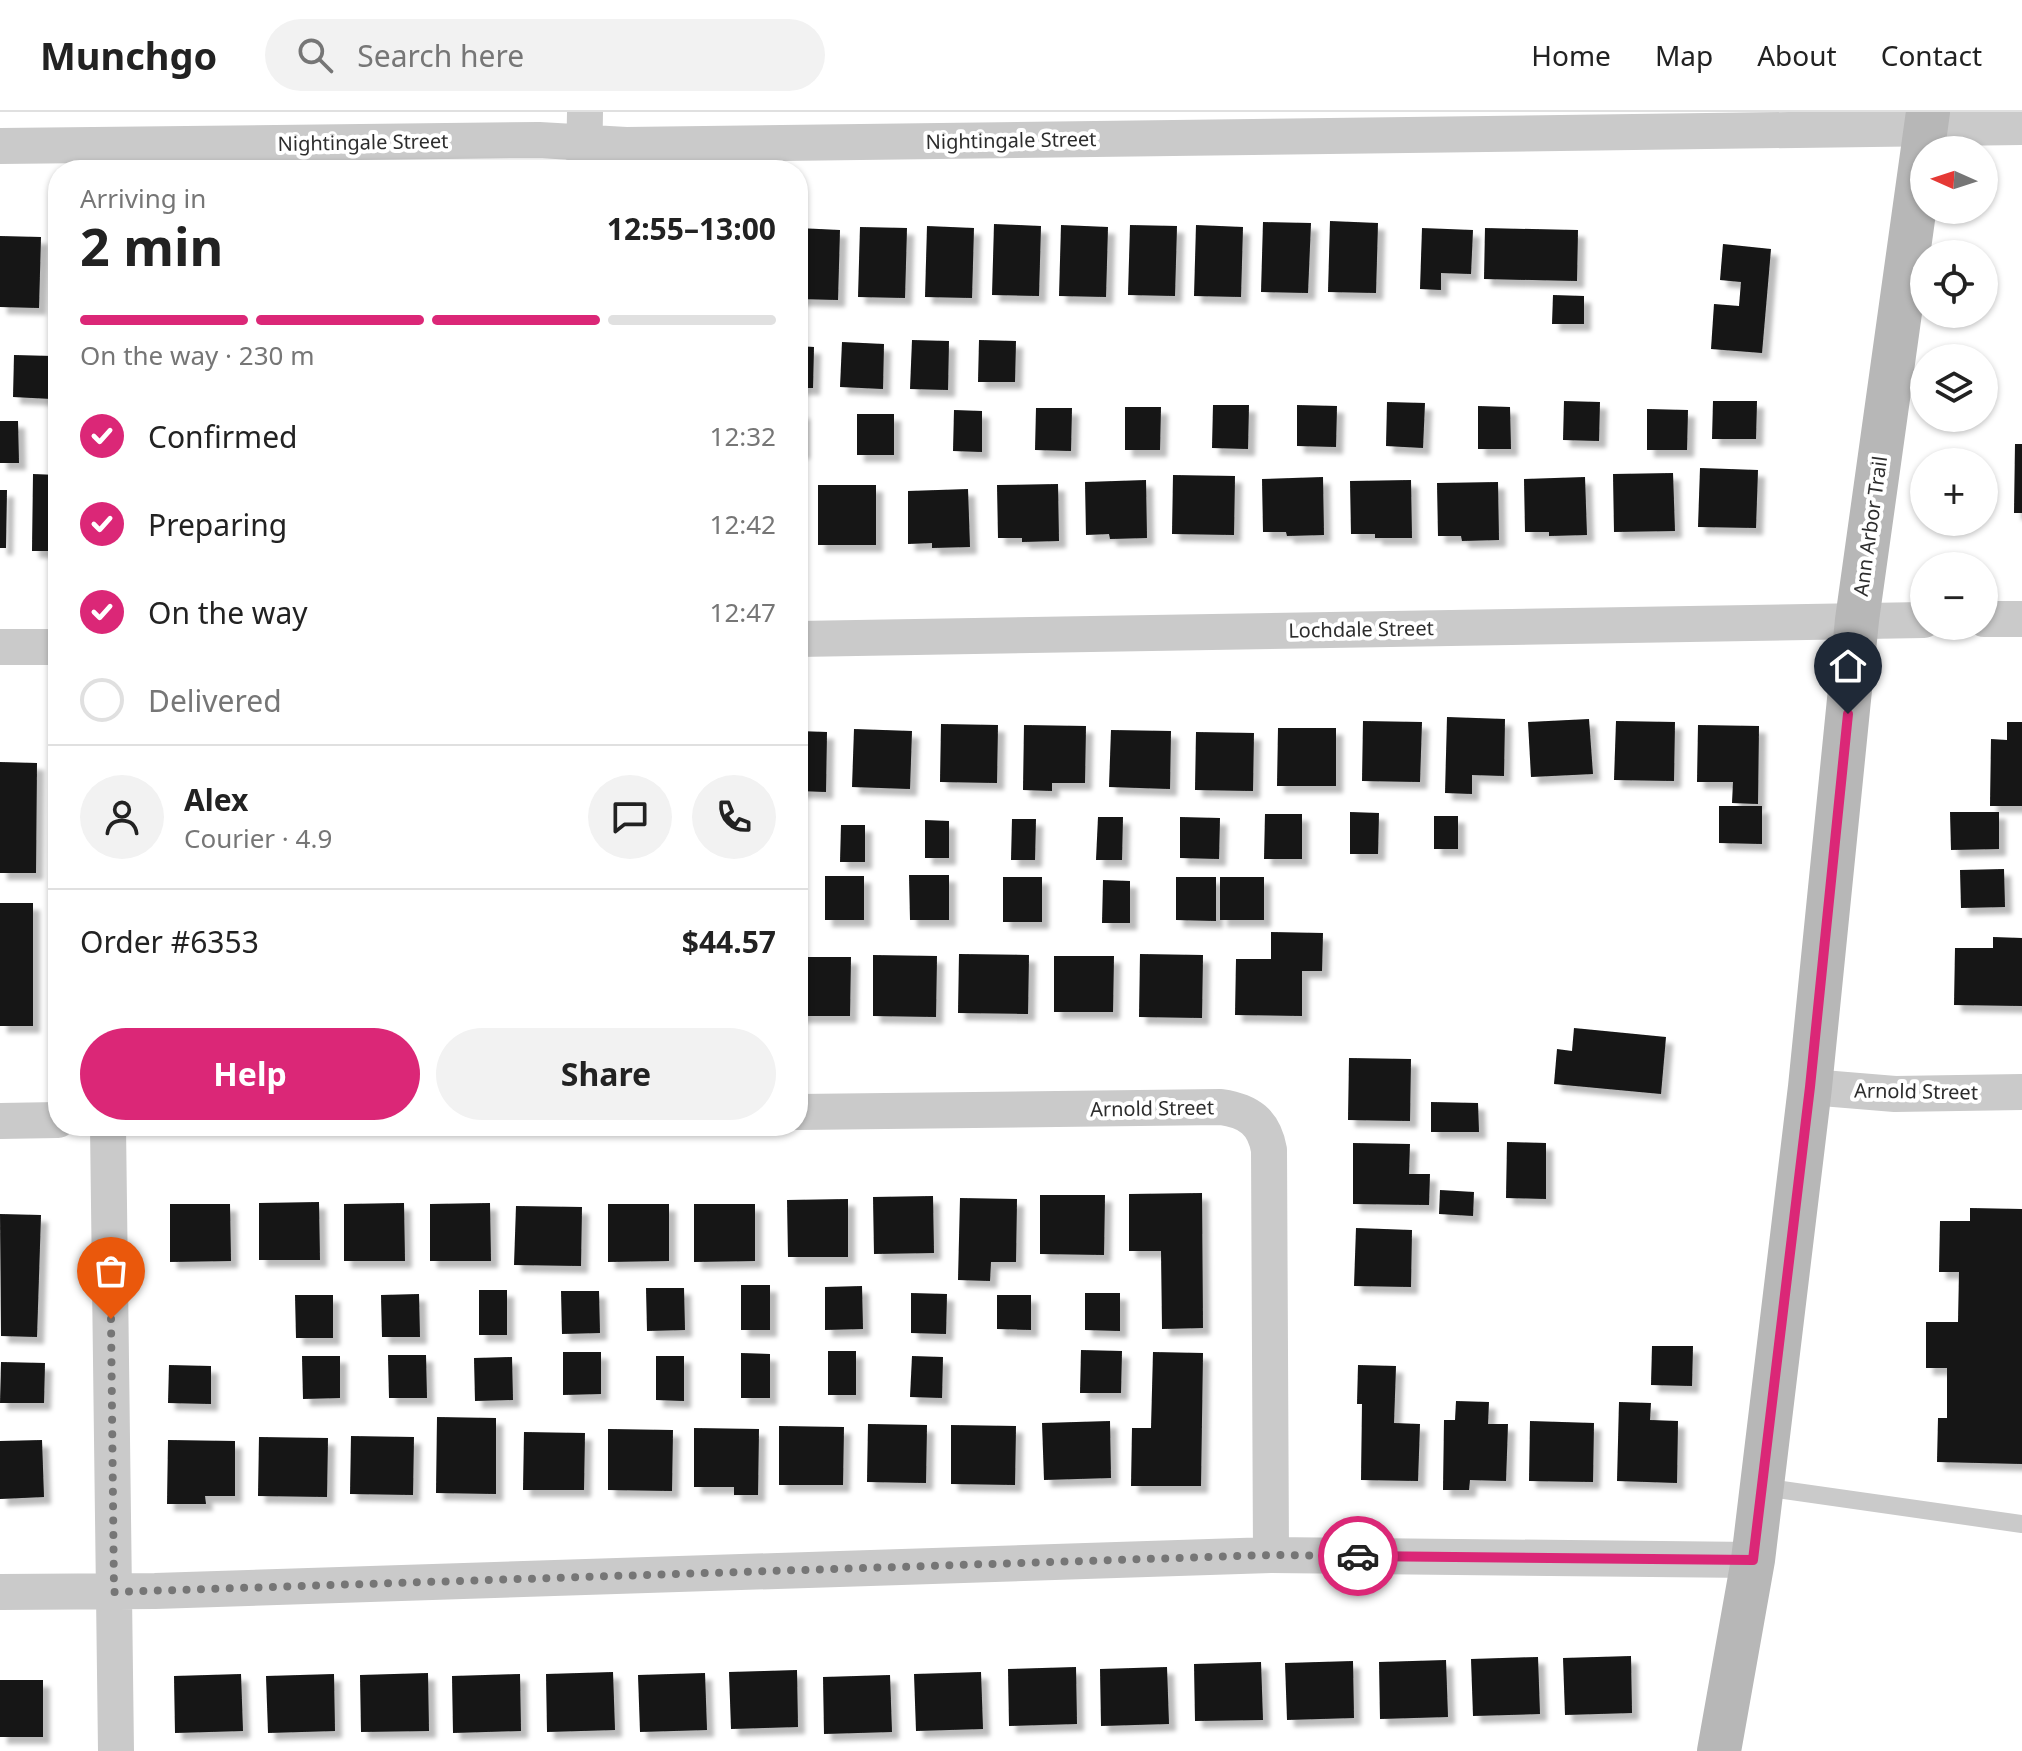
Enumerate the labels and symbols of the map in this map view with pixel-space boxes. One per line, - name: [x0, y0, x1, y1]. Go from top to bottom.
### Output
- street label: Nightingale Street: [925, 125, 1097, 155]
- street label: Nightingale Street: [277, 127, 449, 157]
- north arrow: [1910, 136, 1998, 224]
- street label: Ann Arbor Trail: [1847, 454, 1893, 598]
- street label: Lochdale Street: [1288, 614, 1434, 644]
- pin: [1814, 632, 1882, 714]
- street label: Arnold Street: [1854, 1076, 1978, 1106]
- street label: Arnold Street: [1090, 1093, 1214, 1123]
- pin: [77, 1237, 145, 1319]
- courier: [1318, 1516, 1398, 1596]

